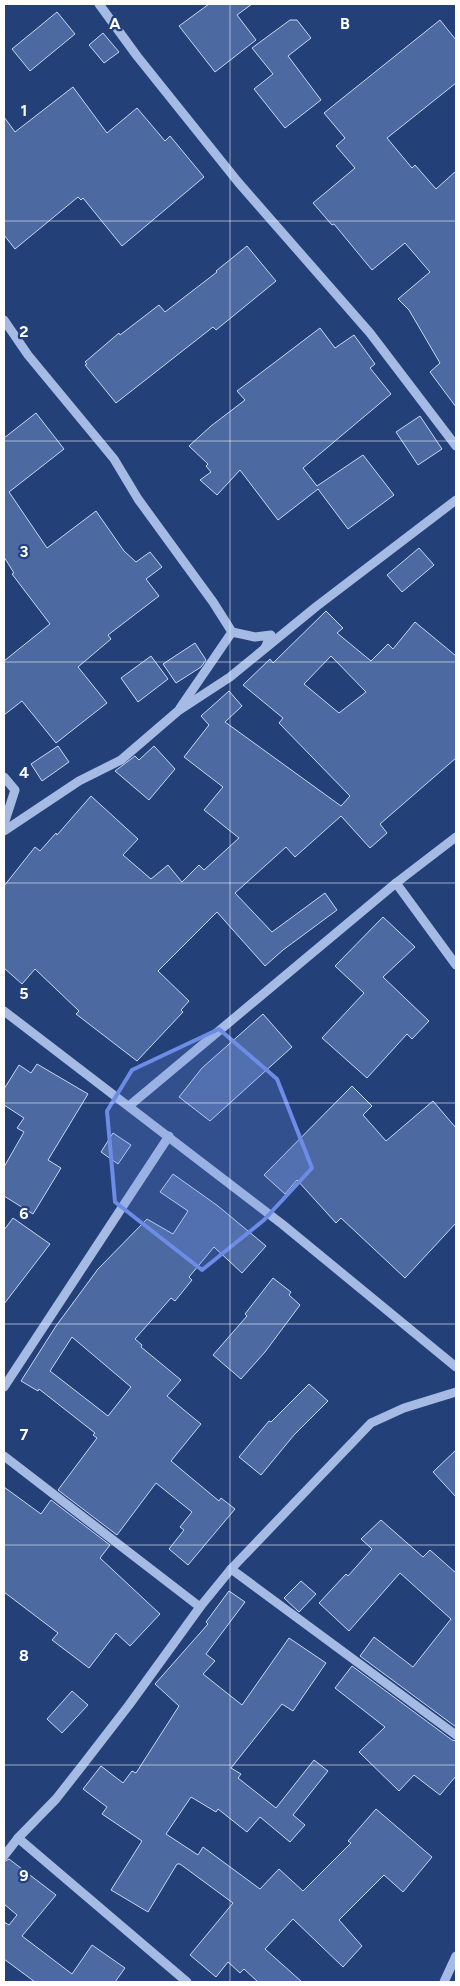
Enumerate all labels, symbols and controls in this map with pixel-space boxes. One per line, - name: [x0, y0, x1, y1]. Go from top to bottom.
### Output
- text: A: [109, 14, 121, 33]
- text: B: [340, 14, 350, 33]
- text: 1: [21, 101, 27, 120]
- text: 2: [19, 322, 29, 341]
- text: 3: [20, 542, 29, 561]
- text: 4: [19, 763, 29, 782]
- text: 5: [19, 984, 29, 1003]
- text: 6: [19, 1204, 29, 1223]
- text: 7: [20, 1425, 29, 1444]
- text: 8: [19, 1646, 29, 1665]
- text: 9: [19, 1866, 29, 1885]

